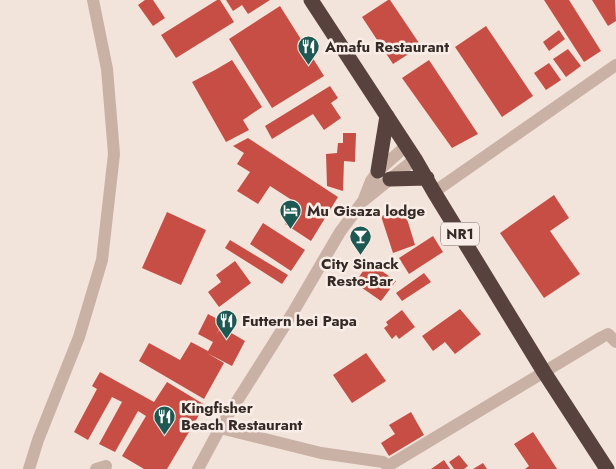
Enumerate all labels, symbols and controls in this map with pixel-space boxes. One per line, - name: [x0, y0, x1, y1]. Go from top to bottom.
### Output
- restaurant icon: Amafu Restaurant: [297, 35, 321, 66]
- place label: Amafu Restaurant: [324, 36, 449, 58]
- hotel icon: Mu Gisaza lodge: [279, 199, 303, 230]
- place label: Mu Gisaza lodge: [307, 200, 425, 222]
- road number: NR1: [441, 222, 479, 245]
- bar icon: City Sinack Resto-Bar: [348, 224, 372, 255]
- place label: City Sinack Resto-Bar: [321, 253, 399, 292]
- restaurant icon: Futtern bei Papa: [214, 309, 238, 340]
- place label: Futtern bei Papa: [242, 310, 357, 332]
- place label: Kingfisher Beach Restaurant: [181, 397, 303, 436]
- restaurant icon: Kingfisher Beach Restaurant: [153, 405, 177, 436]

